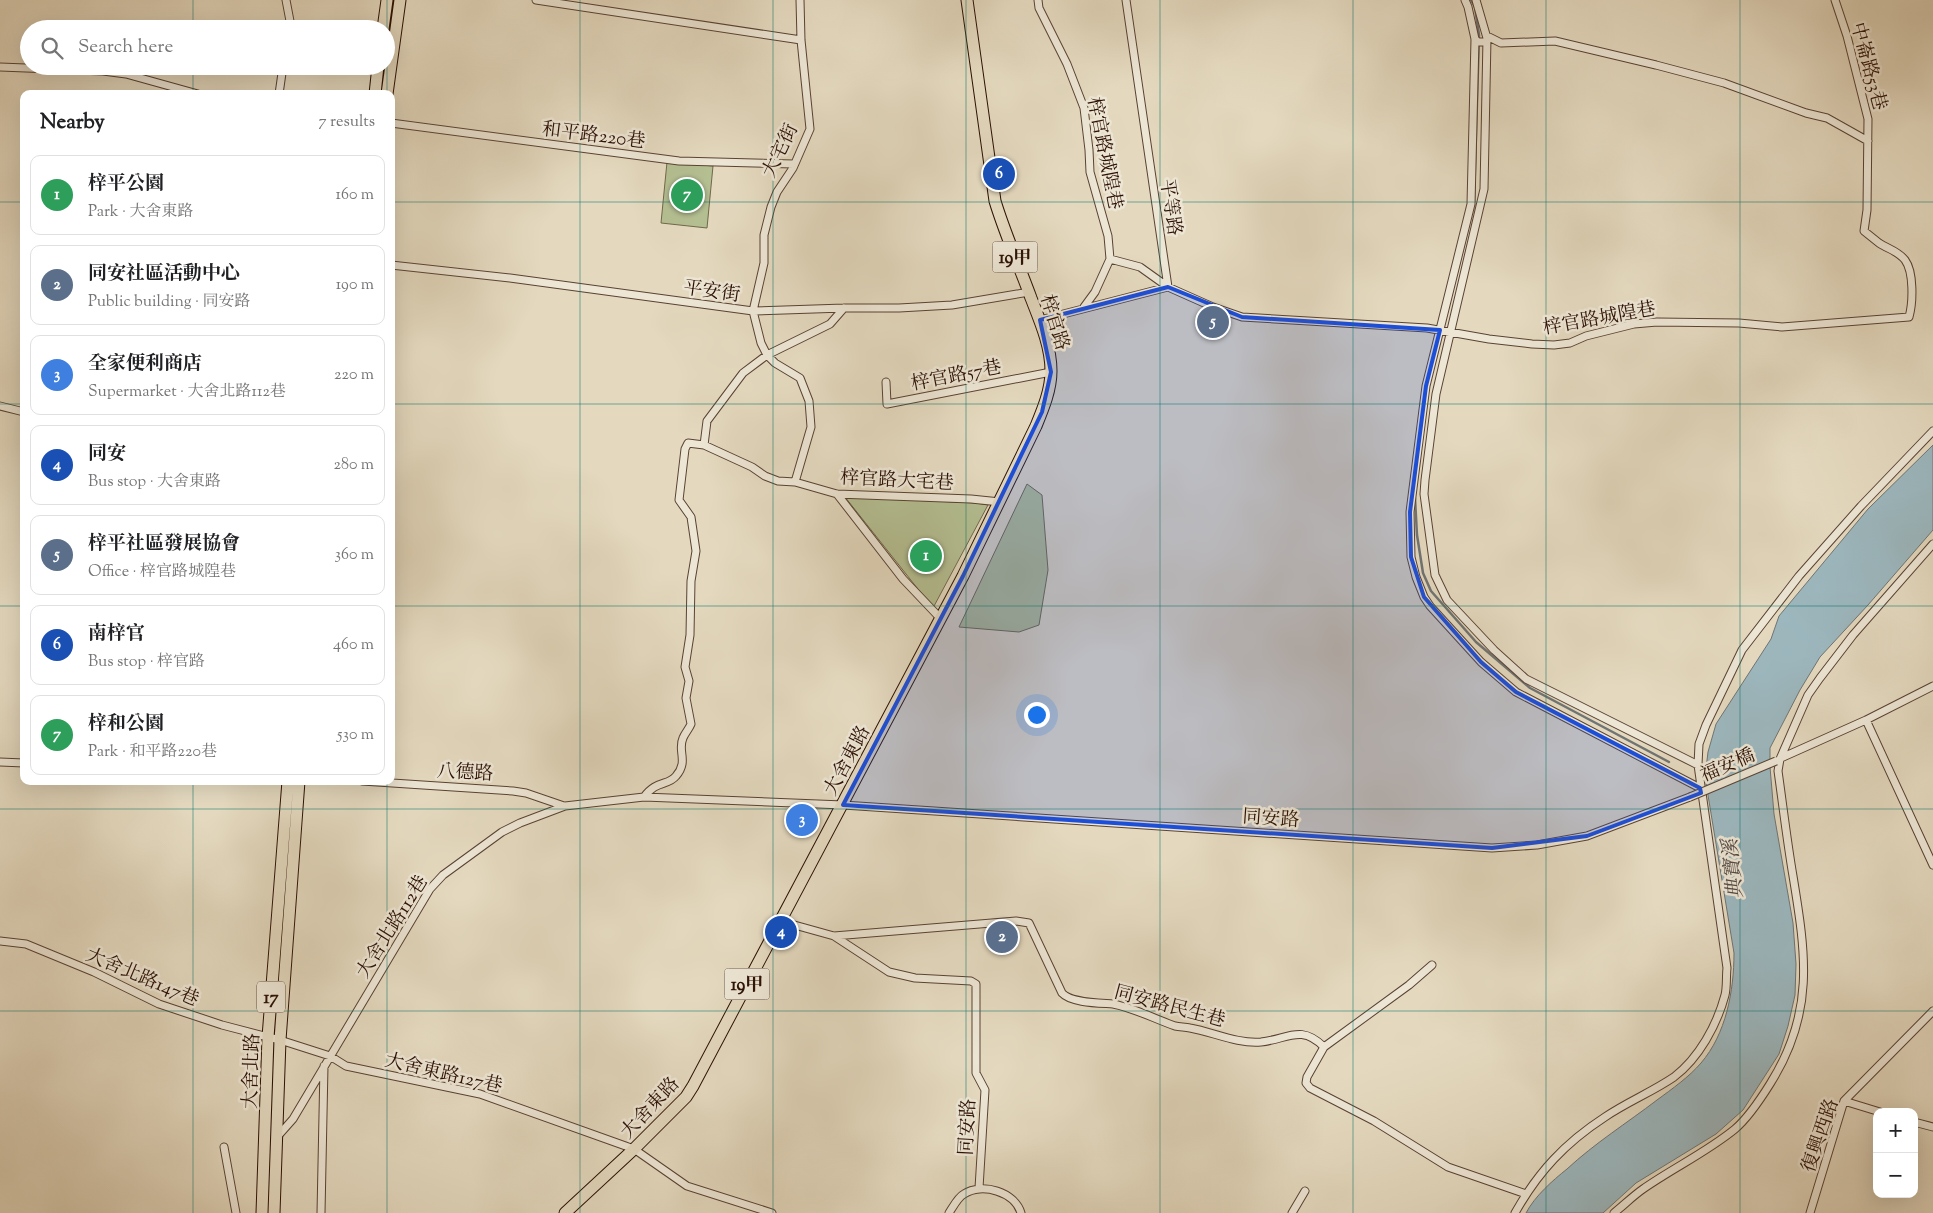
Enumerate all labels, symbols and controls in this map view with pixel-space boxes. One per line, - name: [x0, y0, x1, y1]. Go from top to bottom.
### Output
- search box: [20, 20, 395, 75]
- street label: 中崙路53巷: [1843, 20, 1892, 114]
- icon: search: [38, 34, 66, 62]
- text: Search here: [78, 34, 173, 61]
- street label: 梓官路城隍巷: [1079, 95, 1128, 212]
- text: Nearby: [40, 108, 105, 138]
- text: 7 results: [319, 111, 375, 134]
- street label: 和平路220巷: [541, 117, 647, 156]
- street label: 大宅街: [757, 120, 806, 183]
- pin: 6: [983, 155, 1015, 193]
- text: 梓平公園: [88, 171, 164, 198]
- pin: 7: [671, 176, 703, 214]
- street label: 平等路: [1152, 177, 1187, 237]
- text: 1: [54, 184, 60, 207]
- text: 160 m: [336, 184, 374, 207]
- text: Park · 大舍東路: [88, 201, 193, 224]
- road number: 19甲: [992, 242, 1038, 272]
- text: 同安社區活動中心: [88, 261, 240, 288]
- text: 2: [53, 274, 61, 297]
- text: 190 m: [336, 274, 374, 297]
- street label: 平安街: [682, 275, 742, 310]
- text: Public building · 同安路: [88, 291, 250, 314]
- street label: 梓官路: [1032, 292, 1075, 354]
- street label: 梓官路城隍巷: [1541, 296, 1658, 343]
- pin: 5: [1197, 303, 1229, 341]
- text: 全家便利商店: [88, 351, 202, 378]
- street label: 梓官路57巷: [909, 354, 1004, 398]
- text: 3: [54, 364, 60, 387]
- text: 220 m: [334, 364, 374, 387]
- text: Supermarket · 大舍北路112巷: [88, 381, 286, 404]
- text: 同安: [88, 441, 126, 468]
- text: 4: [53, 454, 61, 477]
- text: 280 m: [333, 454, 374, 477]
- street label: 梓官路大宅巷: [839, 465, 955, 498]
- text: Bus stop · 大舍東路: [88, 471, 221, 494]
- text: 梓平社區發展協會: [88, 531, 240, 558]
- pin: 1: [910, 537, 942, 575]
- text: 5: [54, 544, 60, 567]
- text: 360 m: [335, 544, 374, 567]
- text: Office · 梓官路城隍巷: [88, 561, 236, 584]
- text: 南梓官: [88, 621, 145, 648]
- text: 6: [53, 634, 61, 657]
- text: 460 m: [333, 634, 374, 657]
- text: Bus stop · 梓官路: [88, 651, 205, 674]
- your location: [1024, 702, 1050, 728]
- text: 梓和公園: [88, 711, 164, 738]
- street label: 大舍東路: [818, 721, 878, 801]
- text: 7: [53, 724, 61, 747]
- text: 530 m: [337, 724, 374, 747]
- text: Park · 和平路220巷: [88, 741, 217, 764]
- street label: 福安橋: [1696, 743, 1759, 790]
- street label: 八德路: [436, 759, 494, 788]
- pin: 3: [786, 801, 818, 839]
- street label: 同安路: [1241, 804, 1300, 835]
- water label: 典寶溪: [1717, 835, 1752, 900]
- street label: 大舍北路112巷: [351, 871, 436, 984]
- pin: 4: [765, 913, 797, 951]
- pin: 2: [986, 918, 1018, 956]
- street label: 大舍北路147巷: [81, 942, 203, 1014]
- road number: 19甲: [724, 969, 770, 1000]
- street label: 同安路民生巷: [1111, 980, 1228, 1035]
- road number: 17: [257, 982, 285, 1012]
- street label: 大舍北路: [238, 1033, 267, 1110]
- street label: 大舍東路127巷: [382, 1048, 505, 1101]
- street label: 大舍東路: [615, 1072, 687, 1146]
- street label: 復興西路: [1796, 1095, 1847, 1176]
- street label: 同安路: [954, 1098, 983, 1156]
- map controls: [1873, 1108, 1918, 1198]
- button: +: [1873, 1108, 1918, 1153]
- button: −: [1873, 1153, 1918, 1198]

